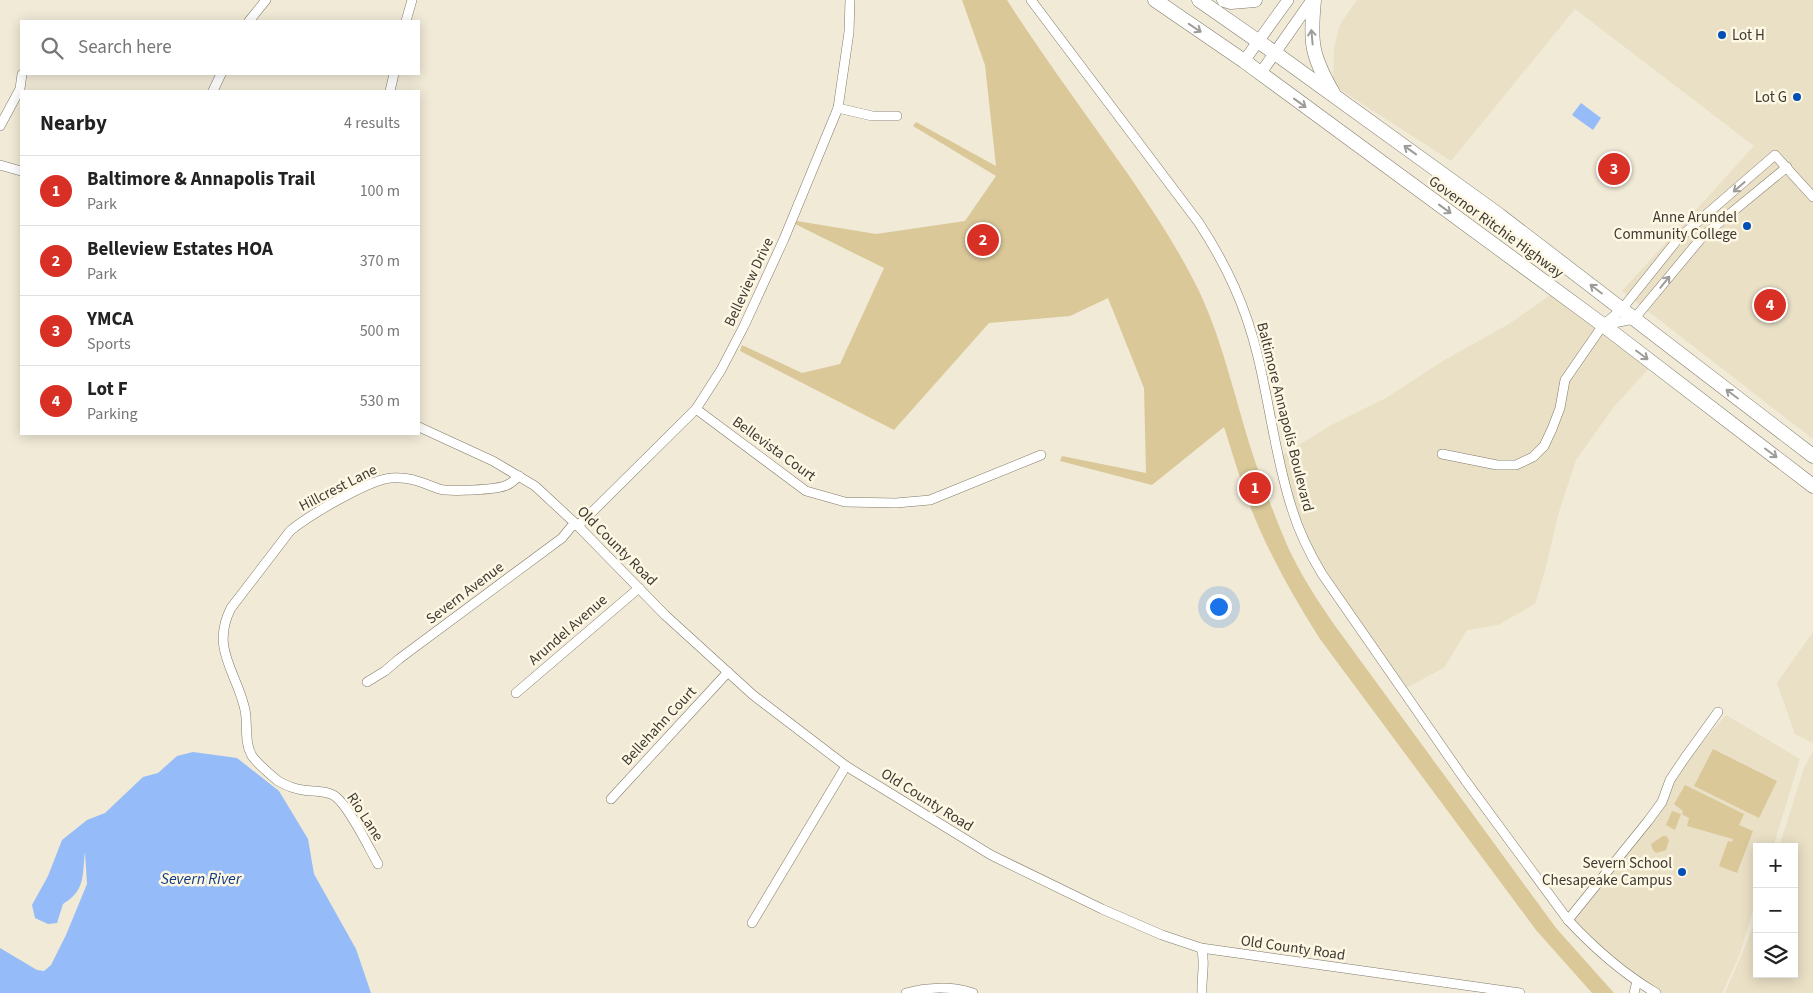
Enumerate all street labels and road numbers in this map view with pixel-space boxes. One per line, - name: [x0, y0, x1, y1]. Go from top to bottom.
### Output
- street label: Governor Ritchie Highway: [1424, 171, 1568, 283]
- street label: Belleview Drive: [719, 234, 779, 330]
- street label: Baltimore Annapolis Boulevard: [1251, 320, 1319, 514]
- street label: Bellevista Court: [728, 412, 820, 486]
- street label: Hillcrest Lane: [295, 459, 381, 517]
- street label: Old County Road: [572, 501, 662, 591]
- street label: Severn Avenue: [422, 557, 508, 629]
- street label: Arundel Avenue: [524, 590, 612, 670]
- street label: Bellehahn Court: [617, 682, 701, 770]
- street label: Old County Road: [877, 763, 977, 837]
- street label: Rio Lane: [342, 789, 388, 845]
- street label: Old County Road: [1239, 930, 1347, 966]

